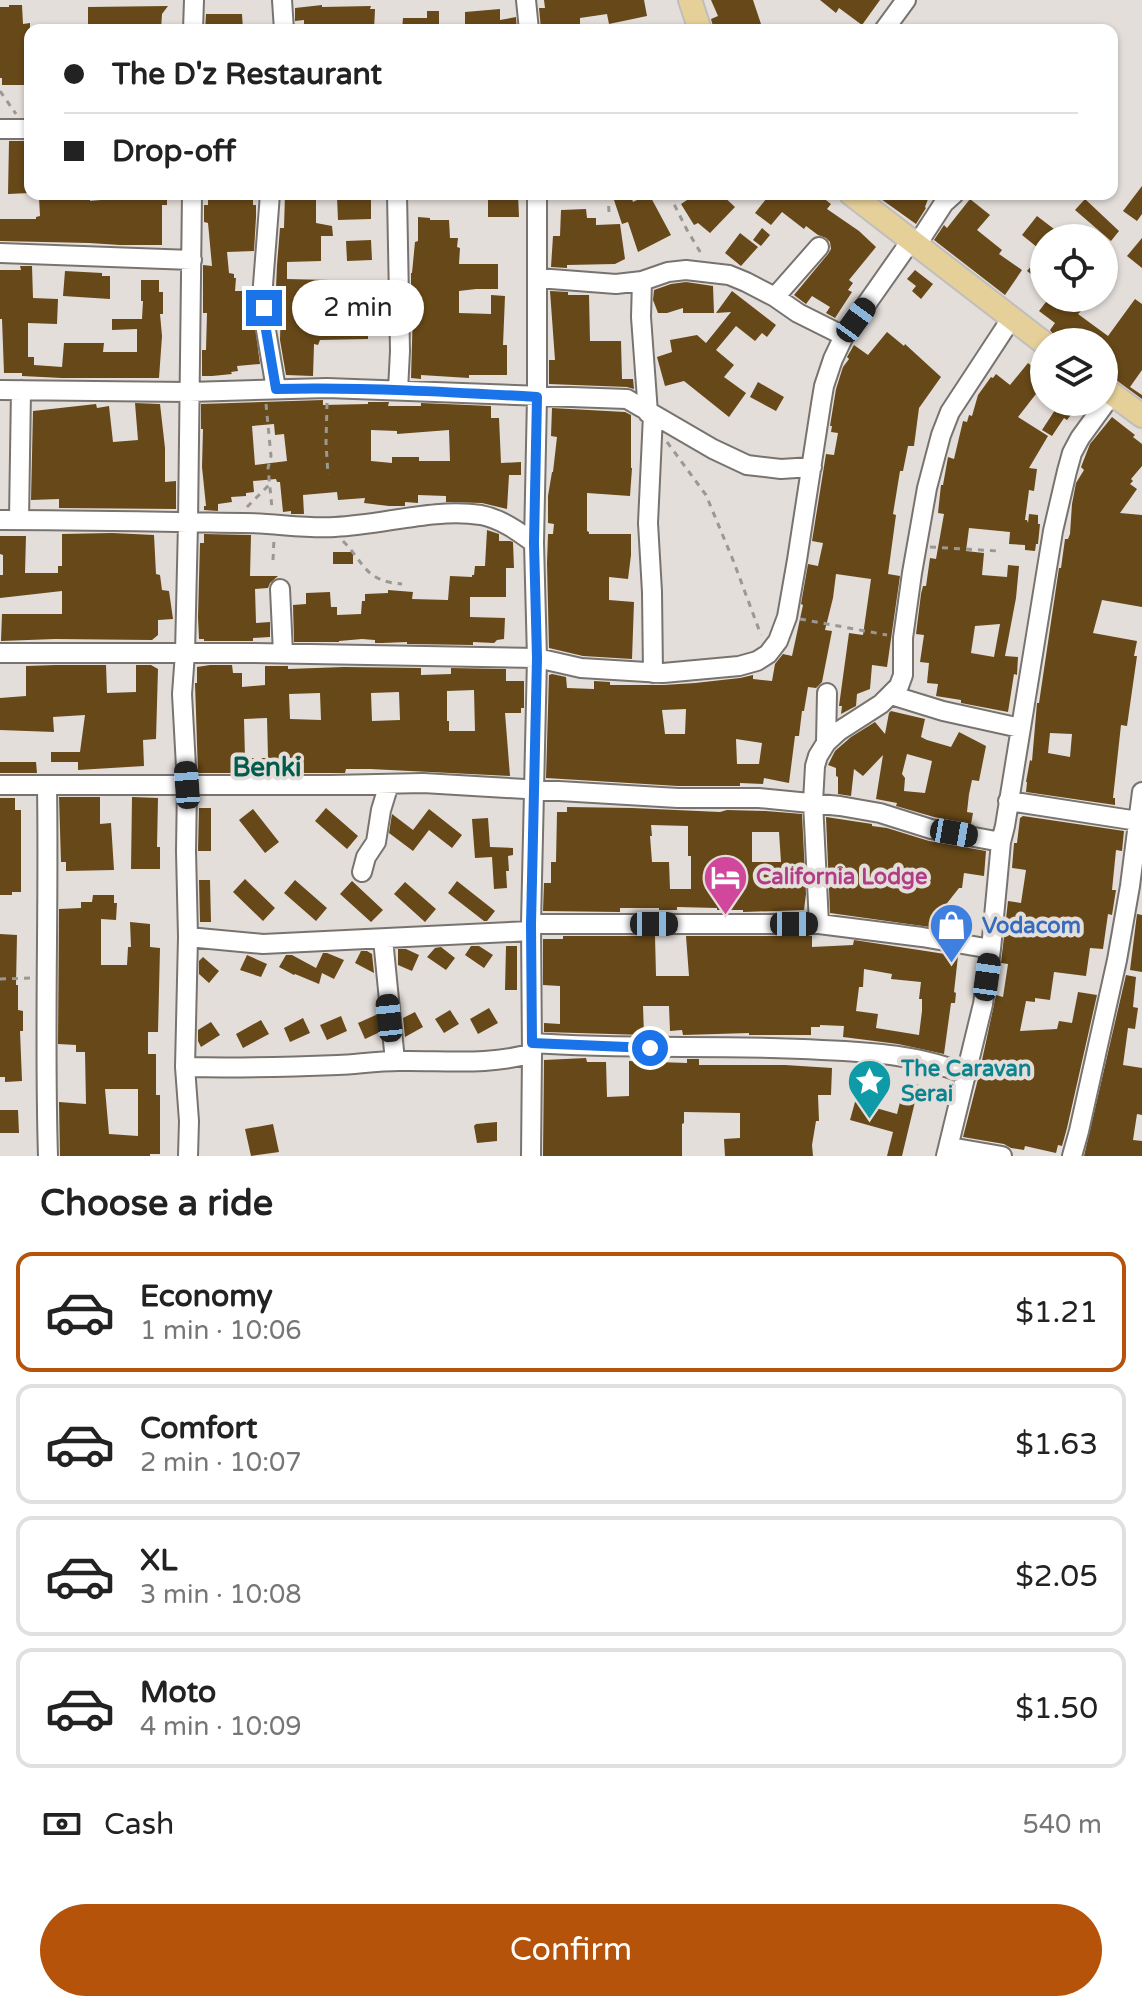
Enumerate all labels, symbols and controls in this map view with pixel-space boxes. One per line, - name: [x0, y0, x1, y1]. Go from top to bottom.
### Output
- text: The D'z Restaurant: [112, 56, 382, 93]
- text: Drop-off: [112, 133, 236, 170]
- map controls: [1030, 224, 1118, 416]
- button: locate: [1030, 224, 1118, 312]
- callout: 2 min: [292, 280, 424, 336]
- route end: [246, 290, 282, 326]
- text: 2 min: [323, 292, 393, 323]
- car: [832, 294, 880, 346]
- button: layers: [1030, 328, 1118, 416]
- district label: Benki: [232, 752, 302, 783]
- car: [173, 760, 201, 810]
- car: [928, 817, 980, 849]
- hotel icon: California Lodge: [701, 853, 749, 916]
- place label: California Lodge: [756, 864, 927, 890]
- shop icon: Vodacom: [927, 902, 975, 965]
- car: [630, 912, 678, 936]
- car: [770, 912, 818, 936]
- place label: Vodacom: [982, 913, 1081, 939]
- car: [972, 952, 1002, 1002]
- car: [375, 993, 403, 1043]
- route start: [632, 1030, 668, 1066]
- place label: The Caravan Serai: [900, 1056, 1031, 1107]
- place icon: The Caravan Serai: [846, 1058, 894, 1121]
- text: Choose a ride: [40, 1182, 273, 1225]
- icon: car: [44, 1276, 116, 1348]
- text: Economy: [140, 1278, 273, 1315]
- text: $1.21: [1015, 1294, 1098, 1331]
- text: 1 min · 10:06: [140, 1315, 302, 1346]
- icon: car: [44, 1408, 116, 1480]
- text: Comfort: [140, 1410, 258, 1447]
- text: $1.63: [1015, 1426, 1098, 1463]
- text: 2 min · 10:07: [140, 1447, 302, 1478]
- icon: car: [44, 1540, 116, 1612]
- text: XL: [140, 1542, 177, 1579]
- text: $2.05: [1015, 1558, 1098, 1595]
- text: 3 min · 10:08: [140, 1579, 302, 1610]
- icon: car: [44, 1672, 116, 1744]
- text: Moto: [140, 1674, 216, 1711]
- text: $1.50: [1015, 1690, 1098, 1727]
- text: 4 min · 10:09: [140, 1711, 302, 1742]
- icon: cash: [40, 1802, 84, 1846]
- text: Cash: [104, 1806, 174, 1843]
- text: 540 m: [1022, 1809, 1102, 1840]
- button: Confirm: [40, 1904, 1102, 1996]

